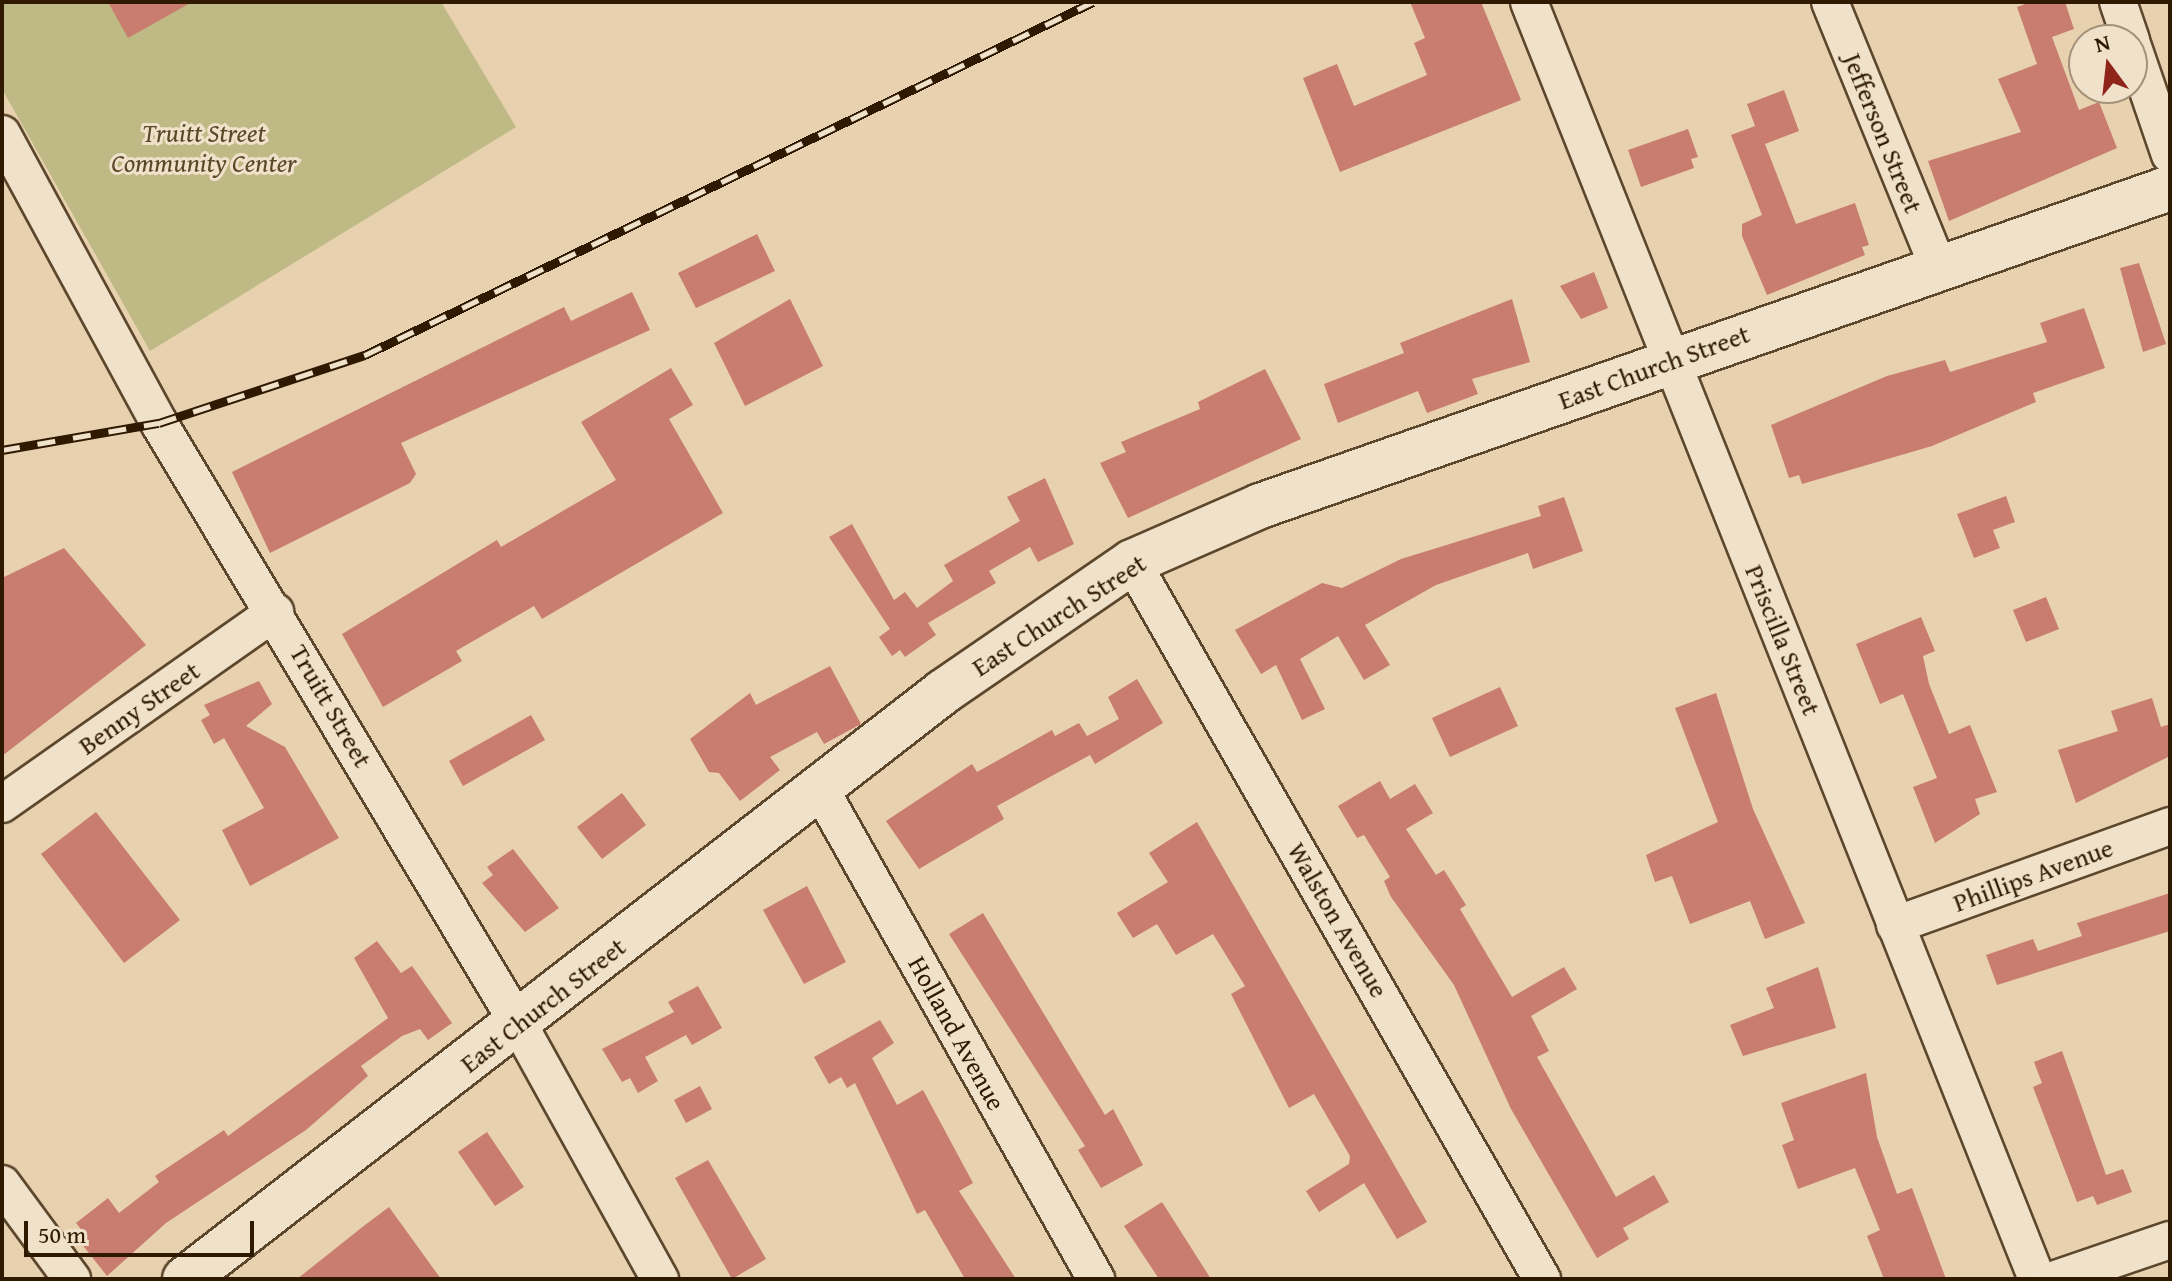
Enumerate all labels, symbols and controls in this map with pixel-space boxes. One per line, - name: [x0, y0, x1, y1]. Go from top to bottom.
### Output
- north arrow: [2068, 24, 2148, 104]
- text: N: [2091, 25, 2114, 60]
- street label: Jefferson Street: [1837, 49, 1929, 217]
- park label: Truitt Street Community Center: [111, 117, 297, 178]
- street label: East Church Street: [1554, 318, 1754, 416]
- street label: East Church Street: [966, 547, 1152, 683]
- street label: Priscilla Street: [1739, 560, 1827, 720]
- street label: Truitt Street: [283, 639, 379, 773]
- street label: Benny Street: [72, 655, 206, 761]
- street label: Phillips Avenue: [1949, 832, 2117, 918]
- street label: Walston Avenue: [1281, 837, 1395, 1003]
- street label: East Church Street: [454, 931, 632, 1079]
- street label: Holland Avenue: [902, 950, 1012, 1116]
- scale bar: [28, 1205, 258, 1255]
- text: 50 m: [38, 1217, 86, 1252]

